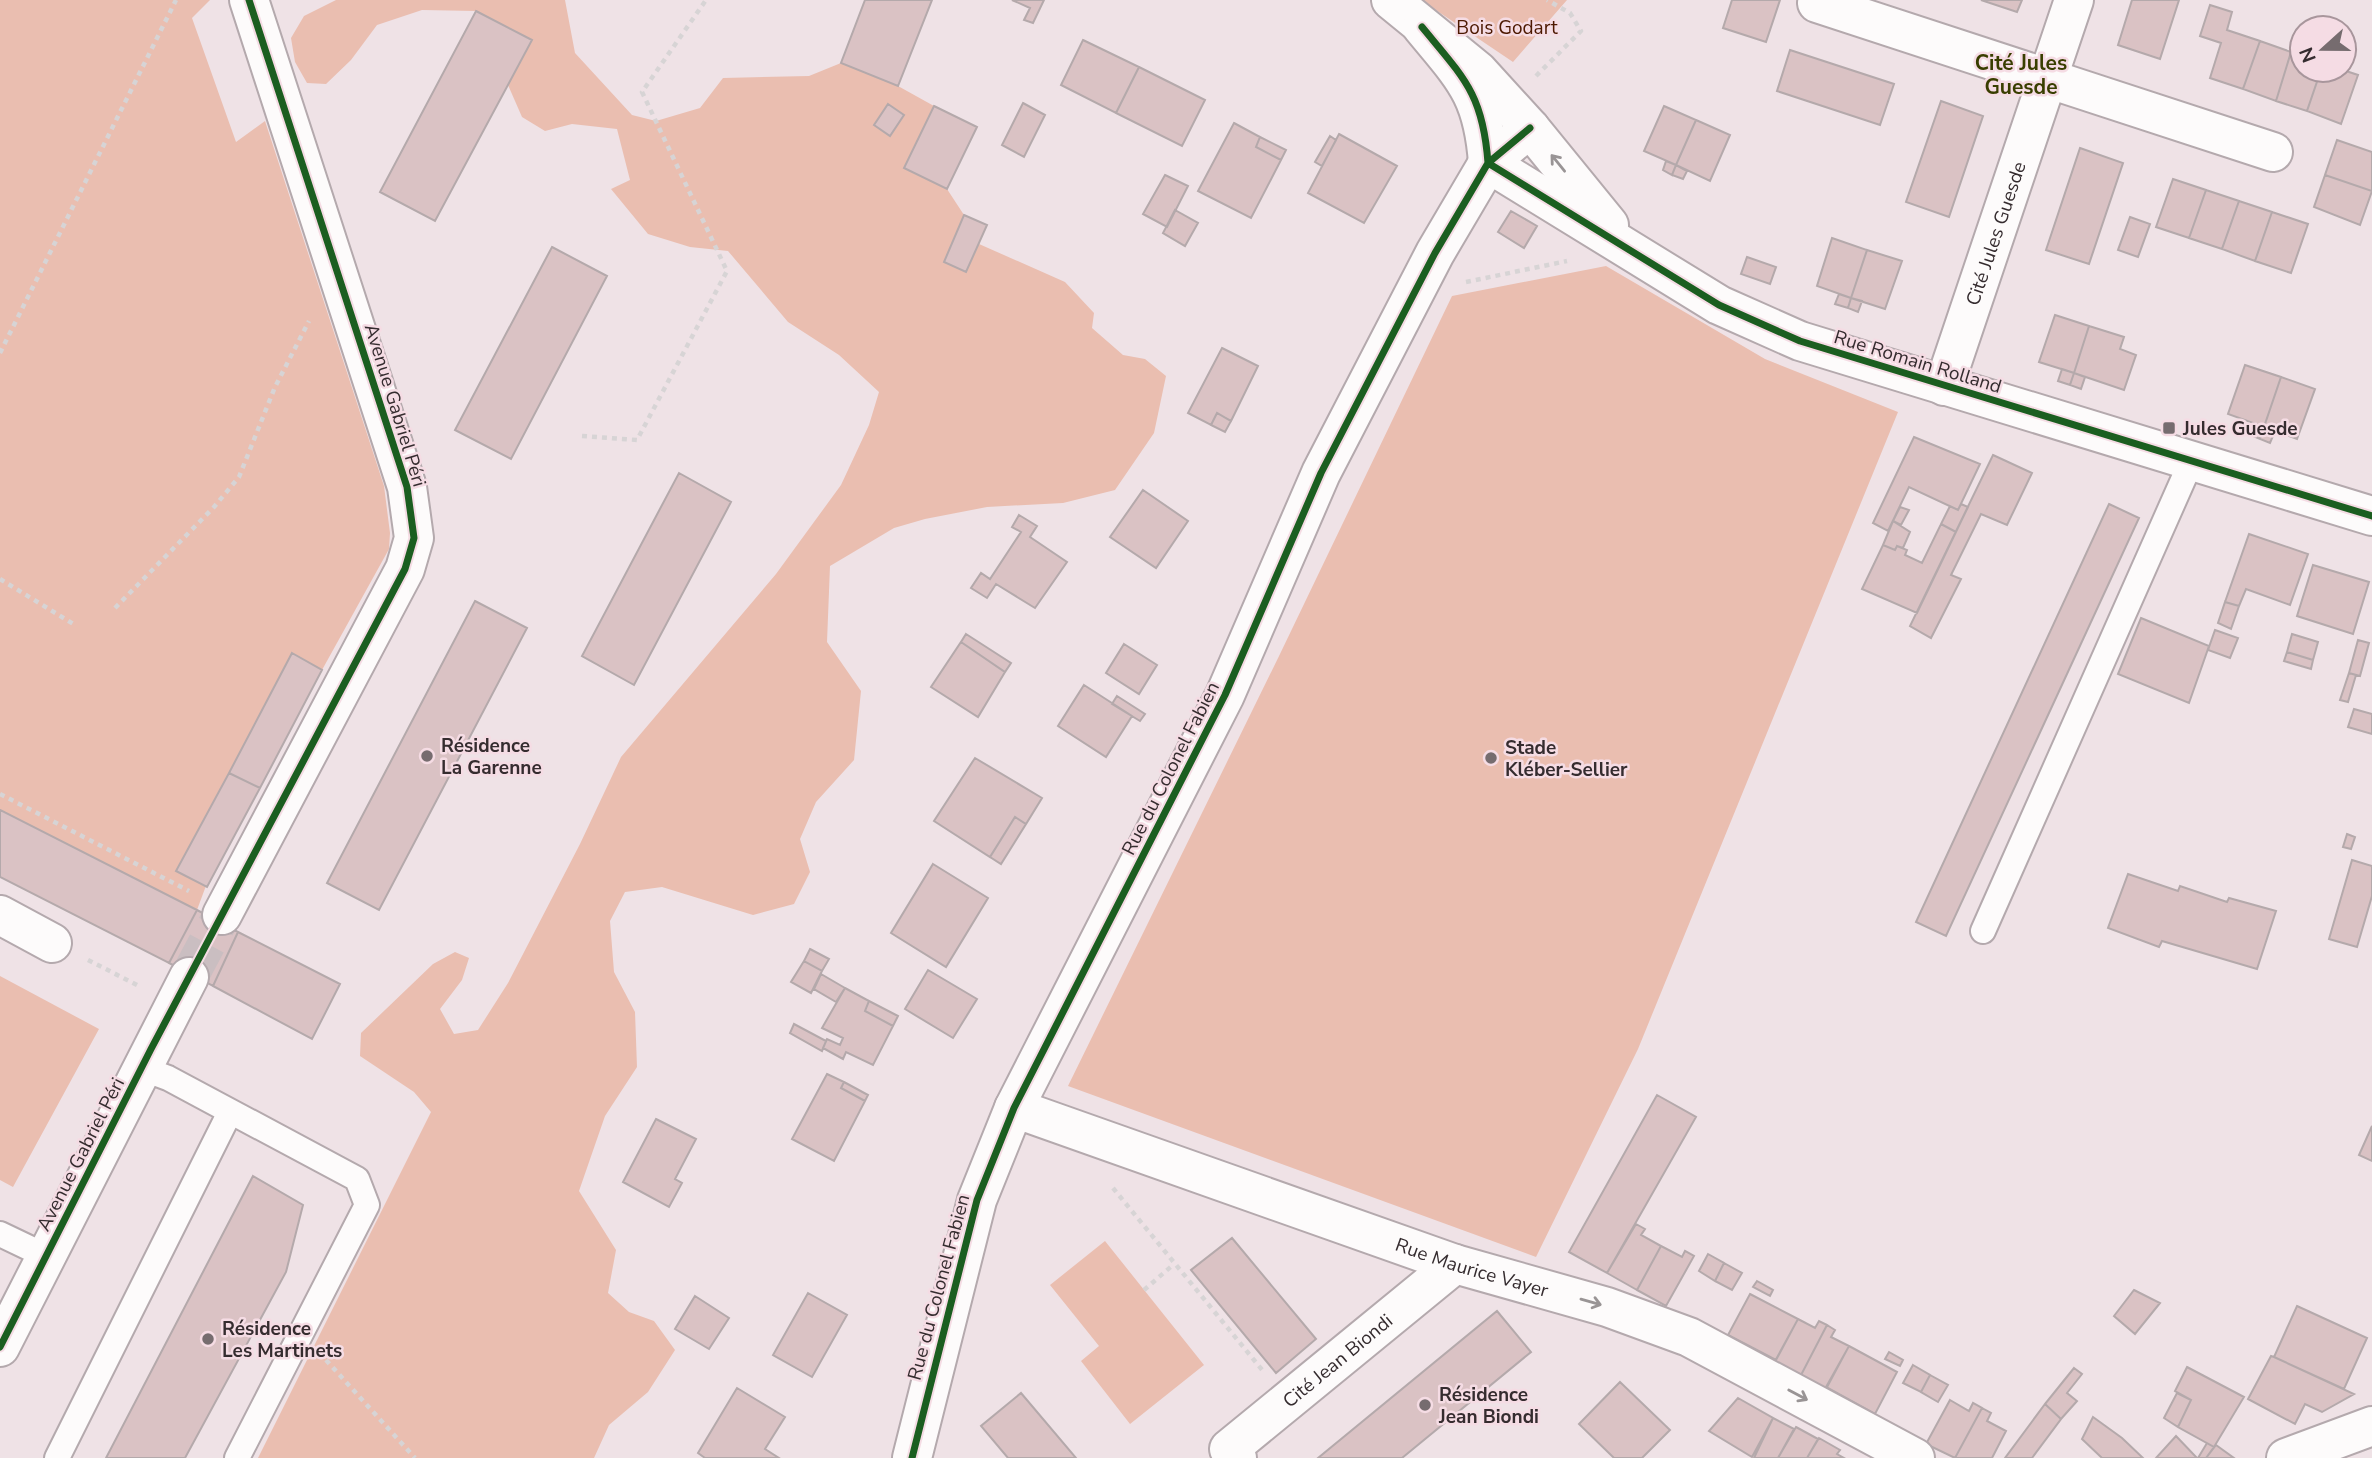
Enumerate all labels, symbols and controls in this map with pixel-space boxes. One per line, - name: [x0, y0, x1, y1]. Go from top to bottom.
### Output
- north arrow: [2288, 14, 2358, 84]
- park label: Bois Godart: [1456, 15, 1558, 41]
- text: N: [2293, 43, 2323, 66]
- district label: Cité Jules Guesde: [1975, 49, 2067, 101]
- one-way arrow: [1551, 155, 1566, 173]
- street label: Cité Jules Guesde: [1960, 158, 2033, 309]
- street label: Avenue Gabriel Péri: [358, 321, 432, 490]
- street label: Rue Romain Rolland: [1831, 324, 2005, 400]
- place label: Jules Guesde: [2182, 416, 2298, 442]
- marker: Jules Guesde: [2161, 420, 2177, 436]
- street label: Rue du Colonel Fabien: [1116, 677, 1226, 860]
- place label: Résidence La Garenne: [441, 733, 542, 781]
- place label: Stade Kléber-Sellier: [1505, 735, 1628, 783]
- marker: Résidence La Garenne: [419, 748, 435, 764]
- marker: Stade Kléber-Sellier: [1483, 750, 1499, 766]
- street label: Avenue Gabriel Péri: [31, 1073, 131, 1236]
- street label: Rue du Colonel Fabien: [902, 1191, 976, 1383]
- street label: Rue Maurice Vayer: [1392, 1232, 1551, 1304]
- one-way arrow: [1580, 1297, 1602, 1310]
- street label: Cité Jean Biondi: [1277, 1308, 1398, 1414]
- place label: Résidence Les Martinets: [222, 1316, 342, 1364]
- marker: Résidence Les Martinets: [200, 1331, 216, 1347]
- place label: Résidence Jean Biondi: [1438, 1382, 1539, 1430]
- one-way arrow: [1787, 1388, 1808, 1402]
- marker: Résidence Jean Biondi: [1417, 1397, 1433, 1413]

